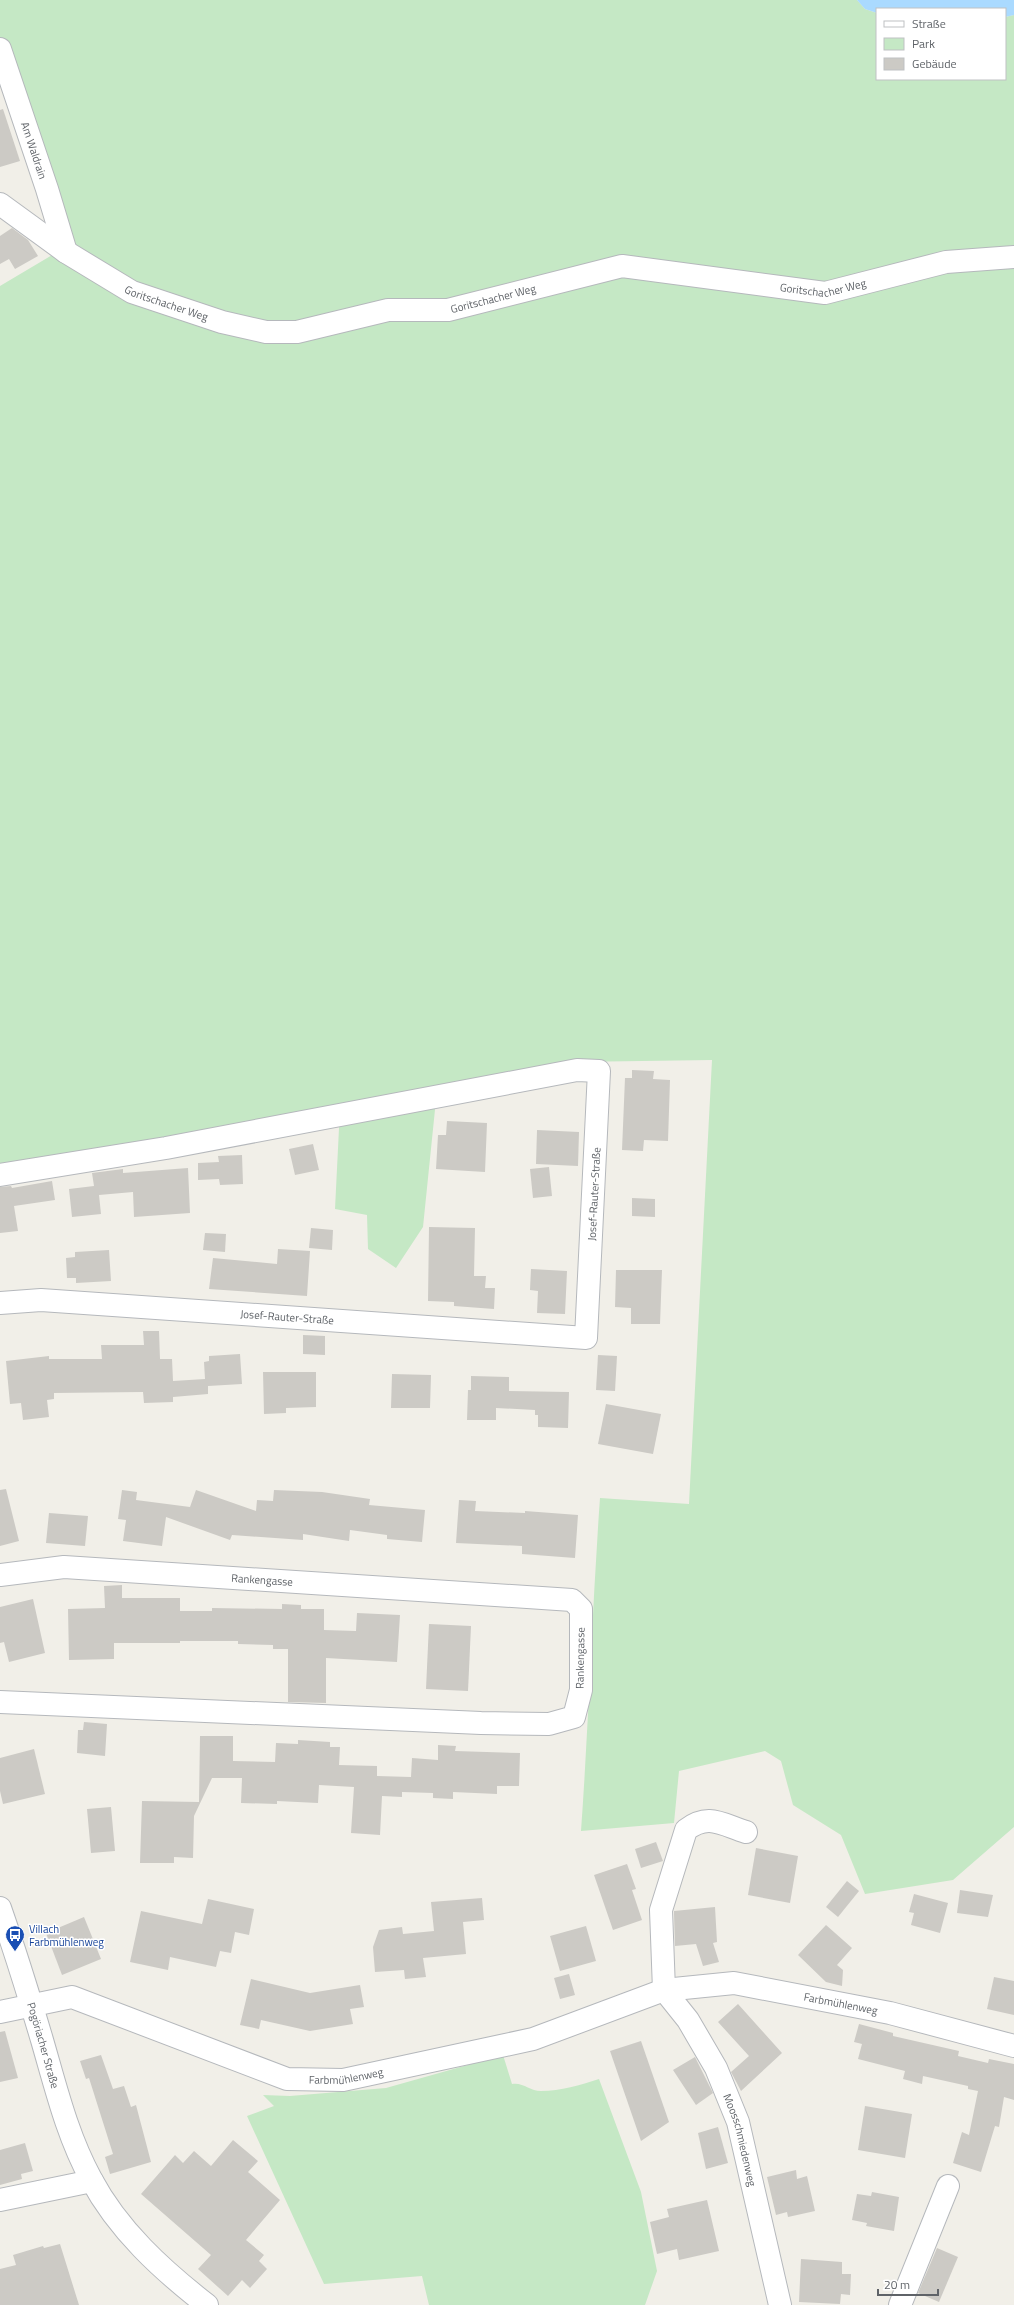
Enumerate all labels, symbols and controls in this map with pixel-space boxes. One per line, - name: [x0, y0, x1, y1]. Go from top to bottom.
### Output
- legend: [876, 8, 1006, 80]
- text: Straße: [912, 14, 946, 33]
- text: Park: [912, 34, 935, 53]
- text: Gebäude: [912, 54, 957, 73]
- street label: Am Waldrain: [17, 120, 51, 181]
- street label: Goritschacher Weg: [779, 275, 868, 301]
- street label: Goritschacher Weg: [449, 280, 538, 317]
- street label: Goritschacher Weg: [121, 281, 211, 325]
- street label: Josef-Rauter-Straße: [584, 1146, 604, 1241]
- street label: Josef-Rauter-Straße: [240, 1306, 335, 1328]
- street label: Rankengasse: [231, 1570, 294, 1590]
- street label: Rankengasse: [571, 1627, 589, 1689]
- place label: Villach Farbmühlenweg: [29, 1921, 104, 1950]
- bus stop icon: Villach Farbmühlenweg: [4, 1924, 26, 1952]
- street label: Farbmühlenweg: [802, 1989, 879, 2019]
- street label: Pogöriacher Straße: [23, 2000, 64, 2091]
- street label: Farbmühlenweg: [309, 2063, 385, 2088]
- street label: Moosschmiedenweg: [719, 2091, 761, 2188]
- scale bar: [878, 2271, 938, 2297]
- text: 20 m: [884, 2275, 910, 2294]

